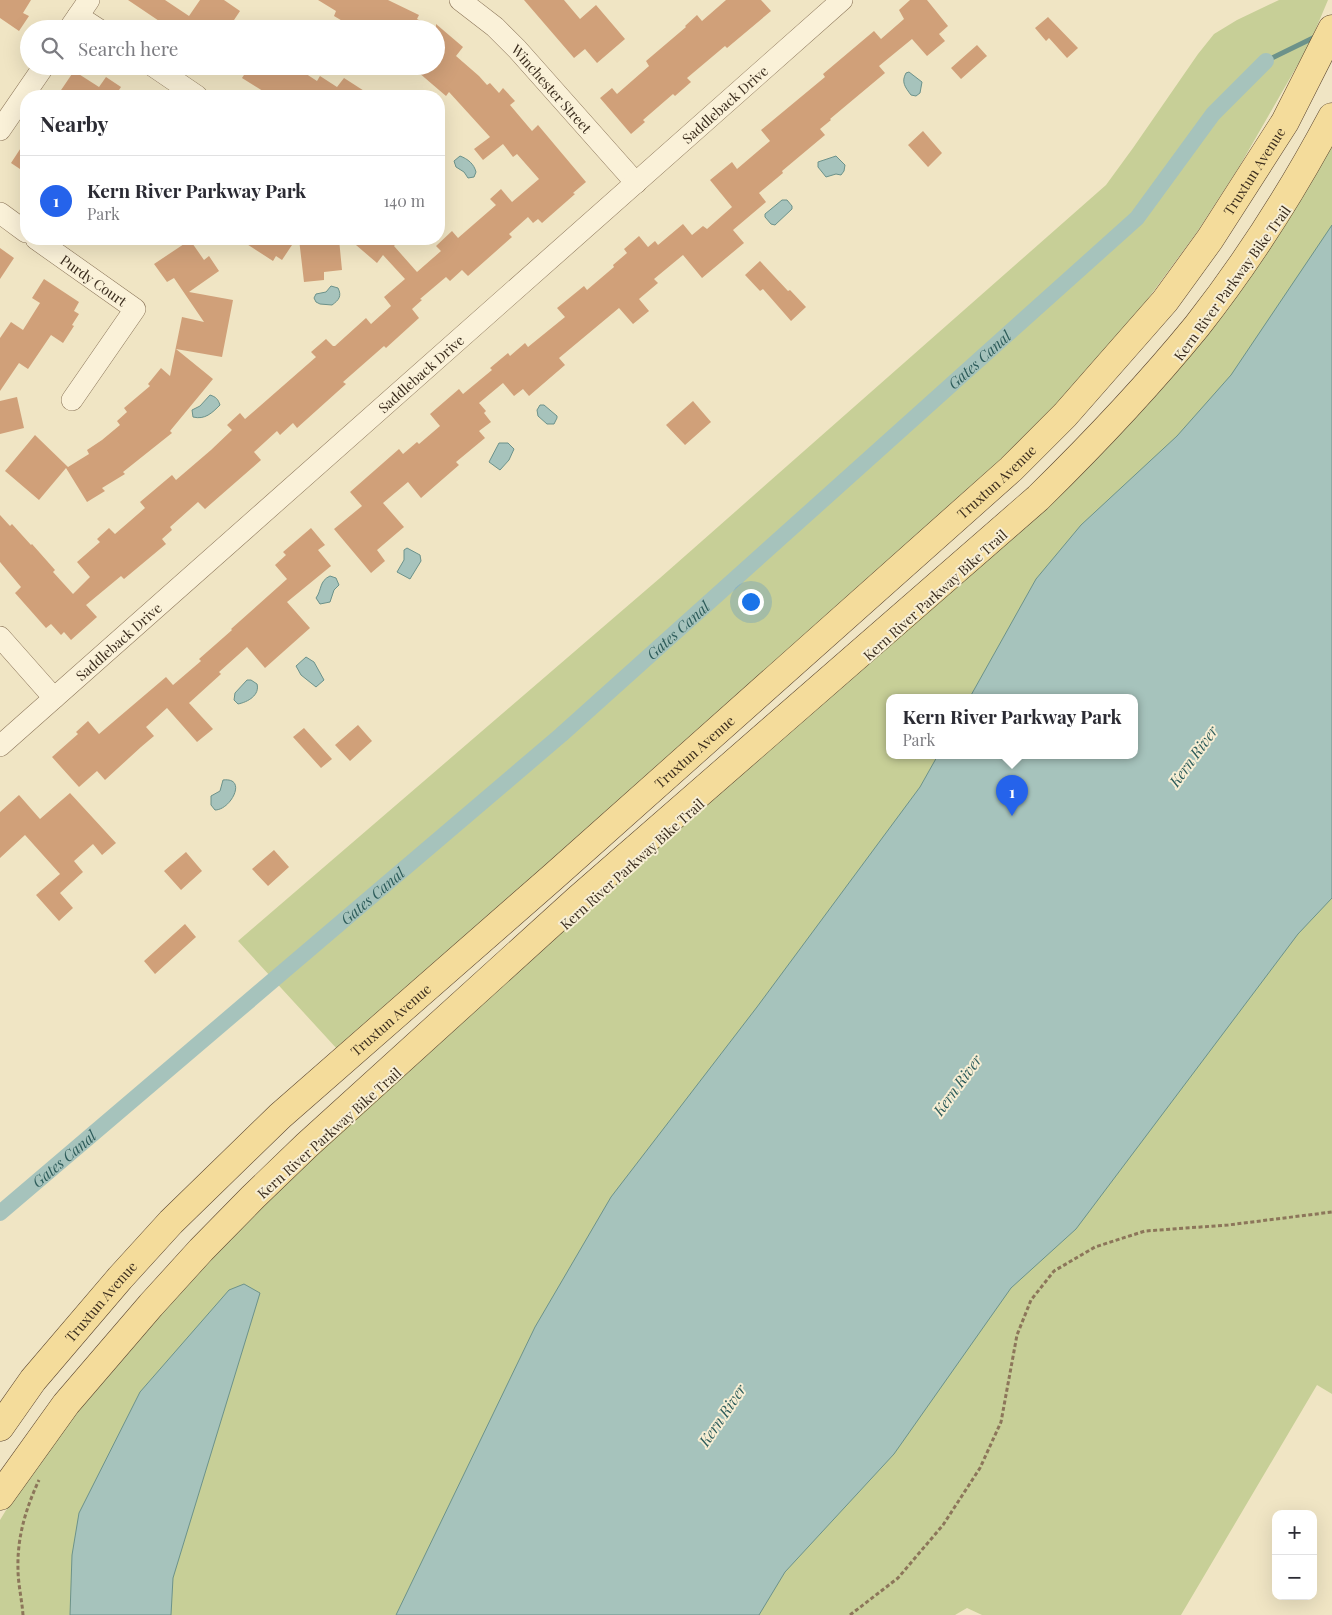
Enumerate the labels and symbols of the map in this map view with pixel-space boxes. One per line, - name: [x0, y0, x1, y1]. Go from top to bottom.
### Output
- street label: Winchester Street: [507, 39, 597, 137]
- street label: Saddleback Drive: [678, 61, 772, 147]
- street label: Truxtun Avenue: [1218, 123, 1289, 219]
- street label: Kern River Parkway Bike Trail: [1169, 202, 1295, 364]
- street label: Purdy Court: [57, 250, 132, 311]
- water label: Gates Canal: [943, 326, 1016, 393]
- street label: Saddleback Drive: [374, 330, 468, 417]
- street label: Truxtun Avenue: [952, 440, 1040, 523]
- street label: Kern River Parkway Bike Trail: [859, 525, 1011, 665]
- your location: [738, 589, 764, 615]
- water label: Gates Canal: [642, 596, 714, 664]
- street label: Saddleback Drive: [71, 598, 165, 684]
- street label: Truxtun Avenue: [650, 711, 738, 792]
- water label: Kern River: [1164, 721, 1222, 791]
- pin: 1: [996, 775, 1028, 816]
- street label: Kern River Parkway Bike Trail: [556, 794, 708, 934]
- water label: Gates Canal: [336, 862, 409, 929]
- street label: Truxtun Avenue: [346, 979, 435, 1060]
- water label: Kern River: [928, 1050, 986, 1120]
- street label: Kern River Parkway Bike Trail: [253, 1063, 405, 1203]
- water label: Gates Canal: [28, 1125, 101, 1191]
- street label: Truxtun Avenue: [60, 1257, 141, 1346]
- water label: Kern River: [693, 1380, 750, 1451]

